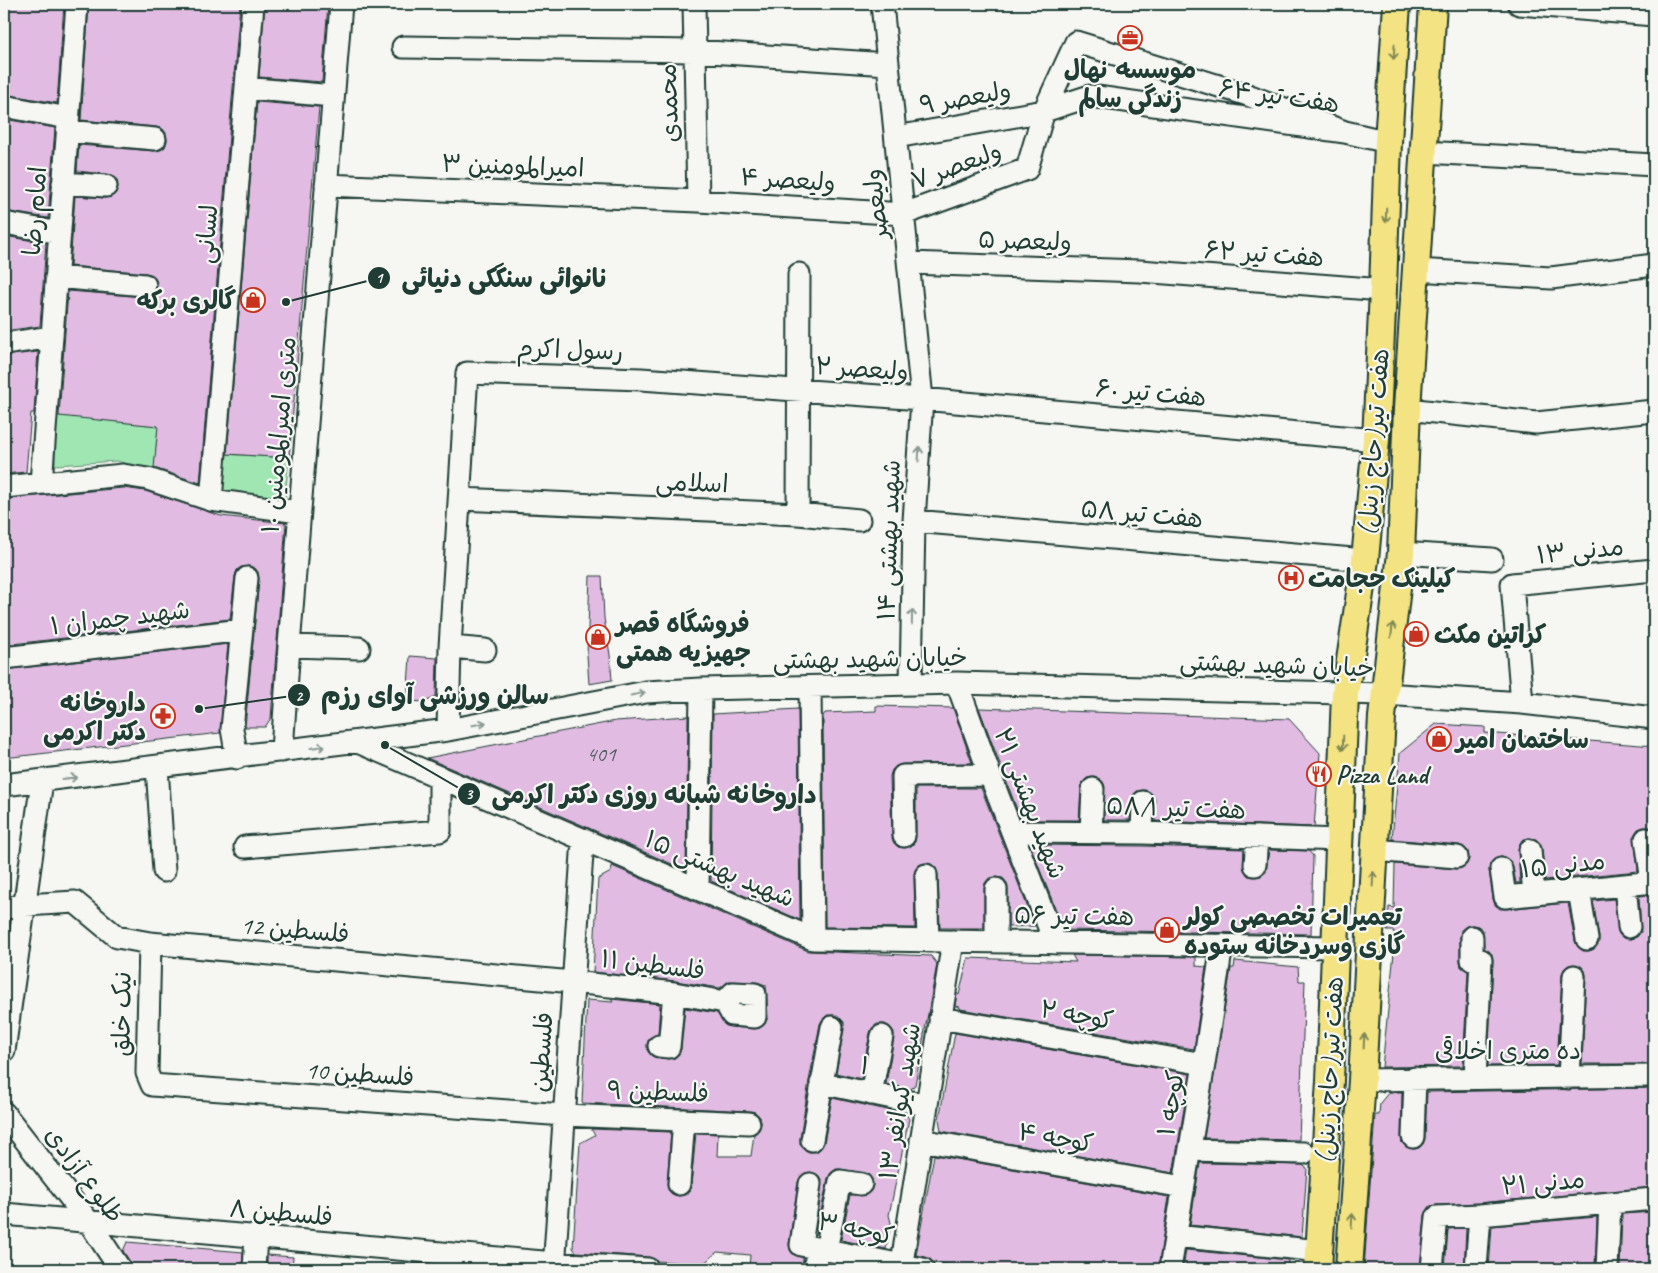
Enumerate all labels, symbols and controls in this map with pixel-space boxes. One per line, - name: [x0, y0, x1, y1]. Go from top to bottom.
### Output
- office icon: موسسه نهال زندگی سالم: [1117, 25, 1143, 51]
- one-way arrow: [1389, 44, 1399, 60]
- place label: موسسه نهال زندگی سالم: [1064, 54, 1196, 117]
- street label: محمدی: [652, 63, 686, 143]
- street label: هفت تیر ۶۴: [1216, 72, 1341, 120]
- street label: ولیعصر ۹: [917, 74, 1013, 122]
- street label: ولیعصر ۷: [907, 135, 1006, 197]
- street label: امیرالمومنین ۳: [441, 148, 585, 184]
- street label: ولیعصر ۴: [739, 161, 837, 199]
- street label: امام رضا: [16, 165, 56, 257]
- street label: ولیعصر: [856, 167, 896, 243]
- street label: لسانی: [188, 203, 226, 265]
- one-way arrow: [1381, 206, 1390, 222]
- street label: ولیعصر ۵: [978, 223, 1072, 259]
- street label: هفت تیر ۶۲: [1203, 234, 1325, 274]
- callout: نانوائی سنگکی دنیائی: [367, 257, 619, 298]
- text: نانوائی سنگکی دنیائی: [401, 262, 609, 295]
- text: 1: [376, 269, 385, 288]
- place label: گالری برکه: [136, 285, 236, 317]
- shop icon: گالری برکه: [240, 287, 266, 313]
- street label: رسول اکرم: [516, 332, 624, 371]
- street label: ۱۰ متری امیرالمومنین: [254, 335, 304, 535]
- street label: هفت تیر(حاج زینل): [1351, 347, 1397, 537]
- street label: ولیعصر ۲: [814, 350, 910, 388]
- street label: هفت تیر ۶۰: [1094, 372, 1208, 414]
- one-way arrow: [914, 447, 923, 463]
- street label: شهید بهشتی ۱۴: [870, 459, 908, 621]
- street label: اسلامی: [655, 466, 729, 500]
- street label: هفت تیر ۵۸: [1079, 493, 1204, 535]
- street label: مدنی ۱۳: [1535, 531, 1625, 571]
- place label: کیلینک حجامت: [1308, 563, 1455, 595]
- hospital icon: کیلینک حجامت: [1278, 565, 1304, 591]
- street label: شهید چمران ۱: [49, 594, 192, 642]
- place label: فروشگاه قصر جهیزیه همتی: [614, 608, 751, 669]
- one-way arrow: [907, 609, 917, 625]
- place label: کراتین مکث: [1434, 619, 1546, 651]
- shop icon: کراتین مکث: [1403, 621, 1429, 647]
- one-way arrow: [1387, 622, 1397, 638]
- shop icon: فروشگاه قصر جهیزیه همتی: [585, 624, 611, 650]
- street label: خیابان شهید بهشتی: [772, 641, 968, 677]
- street label: خیابان شهید بهشتی: [1179, 646, 1375, 684]
- callout: سالن ورزشی آوای رزم: [286, 675, 559, 716]
- text: سالن ورزشی آوای رزم: [321, 679, 549, 715]
- place label: داروخانه دکتر اکرمی: [43, 687, 146, 748]
- text: 2: [296, 687, 304, 706]
- one-way arrow: [630, 688, 646, 698]
- pharmacy icon: داروخانه دکتر اکرمی: [150, 703, 176, 729]
- one-way arrow: [470, 719, 486, 729]
- street label: شهید بهشتی ۲۱: [987, 723, 1074, 883]
- place label: ساختمان امیر: [1454, 724, 1589, 756]
- shop icon: ساختمان امیر: [1426, 726, 1452, 752]
- one-way arrow: [1338, 734, 1347, 750]
- house number: 401: [586, 740, 617, 768]
- one-way arrow: [309, 741, 325, 751]
- place label: Pizza Land: [1336, 759, 1432, 791]
- restaurant icon: Pizza Land: [1306, 761, 1332, 787]
- one-way arrow: [61, 773, 77, 783]
- callout: داروخانه شبانه روزی دکتر اکرمی: [456, 773, 826, 814]
- text: داروخانه شبانه روزی دکتر اکرمی: [491, 778, 817, 812]
- text: 3: [466, 785, 474, 804]
- street label: هفت تیر ۵۸/۱: [1105, 790, 1246, 826]
- street label: شهید بهشتی ۱۵: [640, 823, 799, 915]
- street label: مدنی ۱۵: [1519, 845, 1607, 885]
- one-way arrow: [1368, 871, 1377, 887]
- street label: هفت تیر ۵۶: [1014, 899, 1134, 933]
- place label: تعمیرات تخصصی کولر گازی وسردخانه ستوده: [1182, 901, 1405, 962]
- street label: فلسطین 12: [239, 909, 351, 951]
- shop icon: تعمیرات تخصصی کولر گازی وسردخانه ستوده: [1154, 917, 1180, 943]
- street label: فلسطین ۱۱: [599, 943, 707, 987]
- street label: نیک خلق: [105, 971, 139, 1057]
- street label: هفت تیر(حاج زینل): [1309, 976, 1351, 1165]
- street label: کوچه ۲: [1038, 993, 1116, 1037]
- street label: فلسطین: [523, 1011, 561, 1093]
- street label: شهید کیوانفر ۱۳: [872, 1020, 928, 1182]
- one-way arrow: [1360, 1033, 1369, 1049]
- street label: ده متری اخلاقی: [1435, 1035, 1581, 1067]
- street label: ۱: [857, 1049, 873, 1083]
- street label: فلسطین 10: [304, 1054, 415, 1094]
- street label: کوچه ۱: [1150, 1068, 1192, 1138]
- street label: فلسطین ۹: [606, 1074, 710, 1110]
- street label: کوچه ۴: [1016, 1116, 1096, 1160]
- street label: طلوع آزادی: [37, 1120, 131, 1230]
- street label: مدنی ۲۱: [1500, 1163, 1586, 1203]
- street label: فلسطین ۸: [228, 1193, 334, 1233]
- street label: کوچه ۳: [815, 1205, 897, 1253]
- one-way arrow: [1348, 1213, 1357, 1229]

